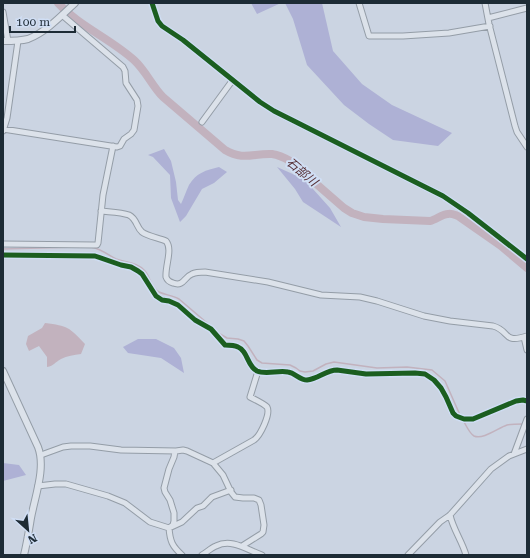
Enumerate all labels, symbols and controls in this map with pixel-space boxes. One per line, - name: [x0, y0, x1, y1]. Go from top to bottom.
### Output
- scale bar: [10, 8, 75, 34]
- text: 100 m: [16, 15, 50, 29]
- water label: 石部川: [284, 155, 322, 190]
- north arrow: [8, 510, 48, 550]
- text: N: [25, 531, 39, 546]

